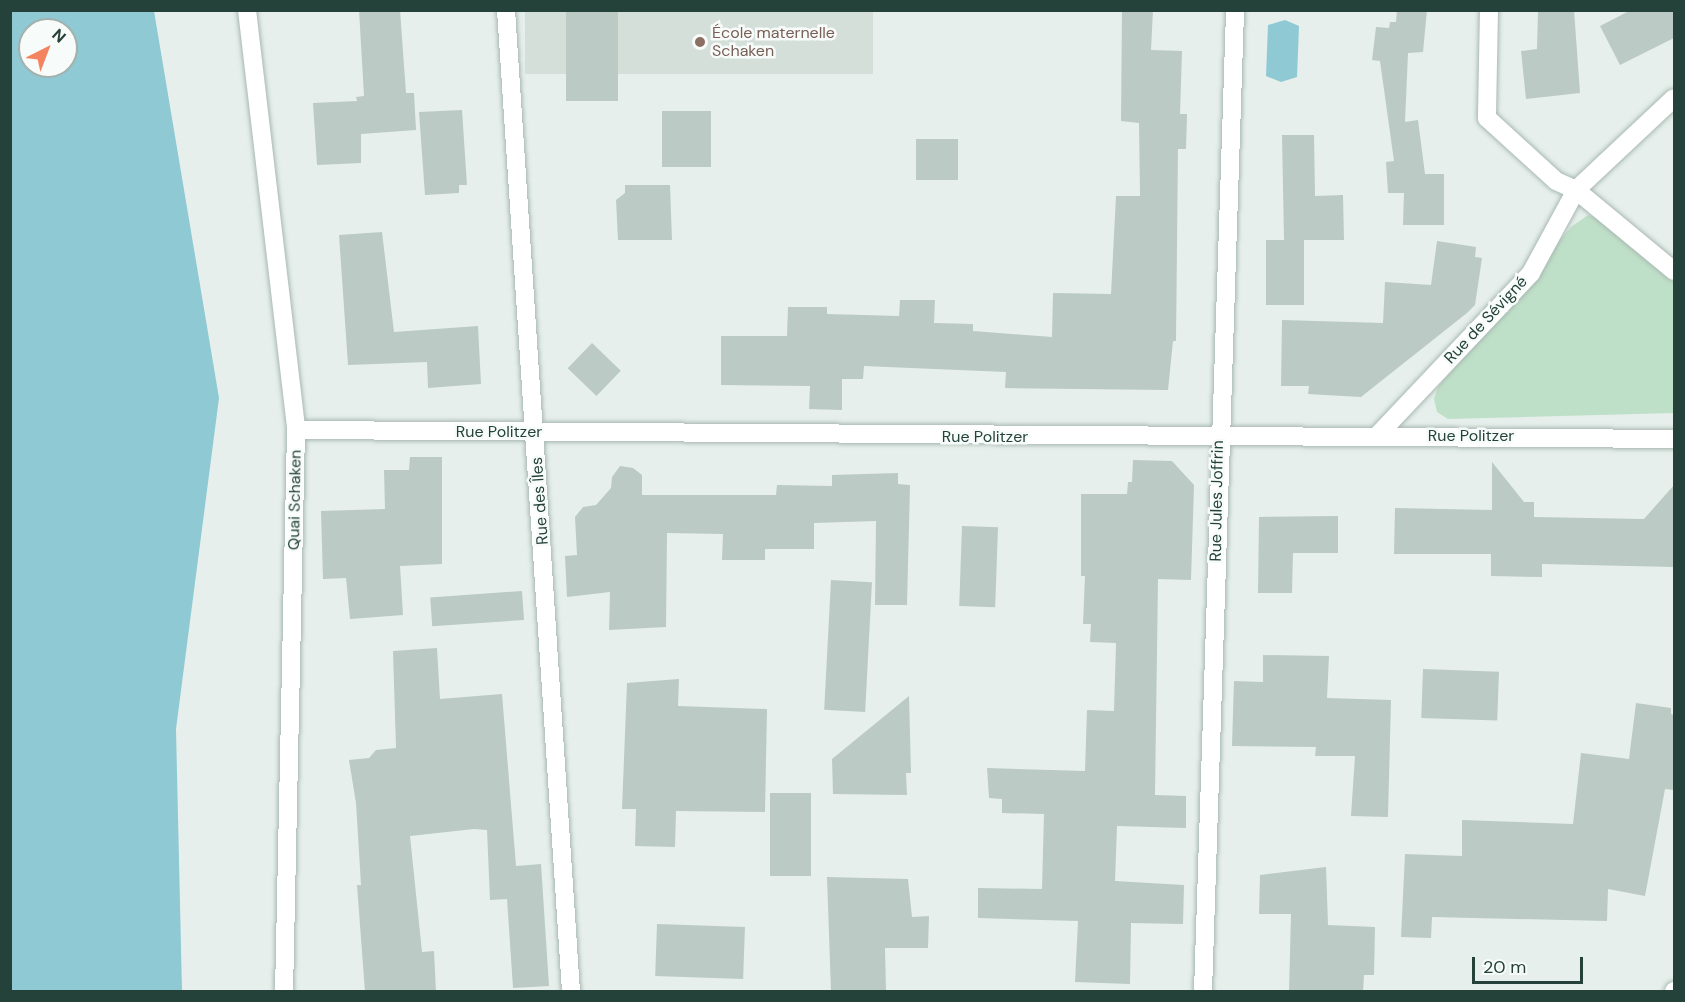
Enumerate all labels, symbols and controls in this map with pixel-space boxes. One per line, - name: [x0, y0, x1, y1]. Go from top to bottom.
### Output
- north arrow: [18, 18, 78, 78]
- place label: École maternelle Schaken: [712, 23, 835, 61]
- text: N: [48, 24, 70, 47]
- marker: École maternelle Schaken: [693, 35, 707, 49]
- street label: Rue de Sévigné: [1440, 272, 1532, 368]
- street label: Rue Politzer: [456, 422, 542, 442]
- street label: Rue Politzer: [1428, 426, 1514, 446]
- street label: Rue Politzer: [942, 427, 1028, 447]
- street label: Rue Jules Joffrin: [1206, 440, 1228, 562]
- street label: Quai Schaken: [285, 450, 305, 550]
- street label: Rue des Îles: [527, 457, 553, 545]
- scale bar: [1475, 945, 1586, 983]
- text: 20 m: [1483, 955, 1526, 979]

